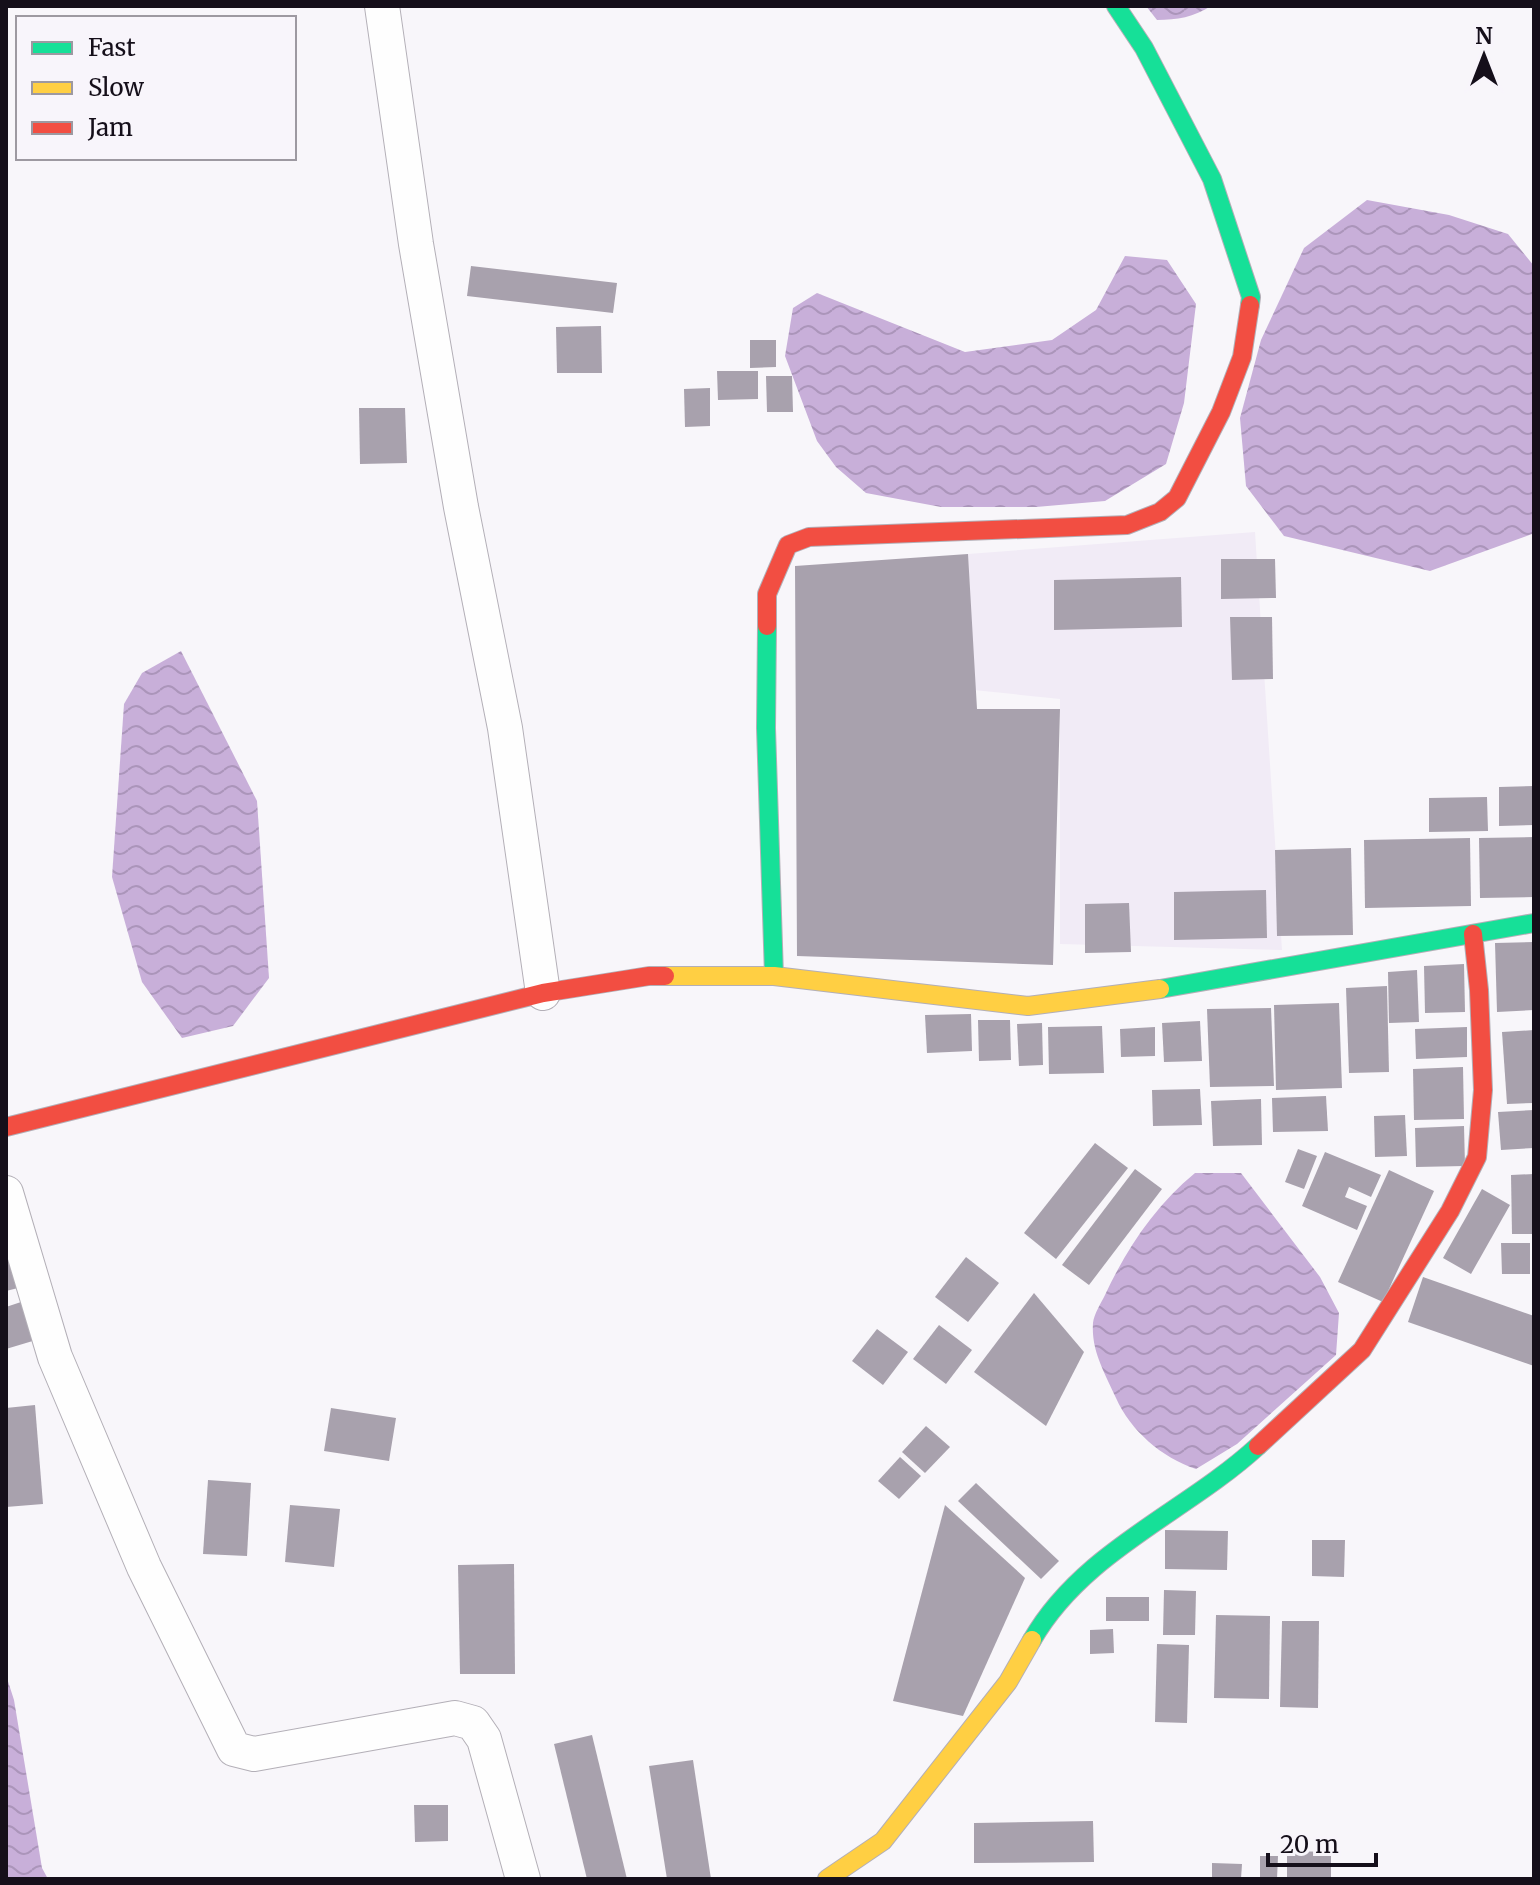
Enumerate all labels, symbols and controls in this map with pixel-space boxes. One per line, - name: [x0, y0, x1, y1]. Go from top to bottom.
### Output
- legend: [16, 16, 296, 160]
- north arrow: [1444, 16, 1524, 96]
- text: N: [1475, 22, 1493, 50]
- text: Fast: [88, 32, 136, 63]
- text: Slow: [88, 72, 144, 103]
- text: Jam: [87, 112, 133, 143]
- scale bar: [1268, 1817, 1376, 1867]
- text: 20 m: [1280, 1829, 1339, 1860]

